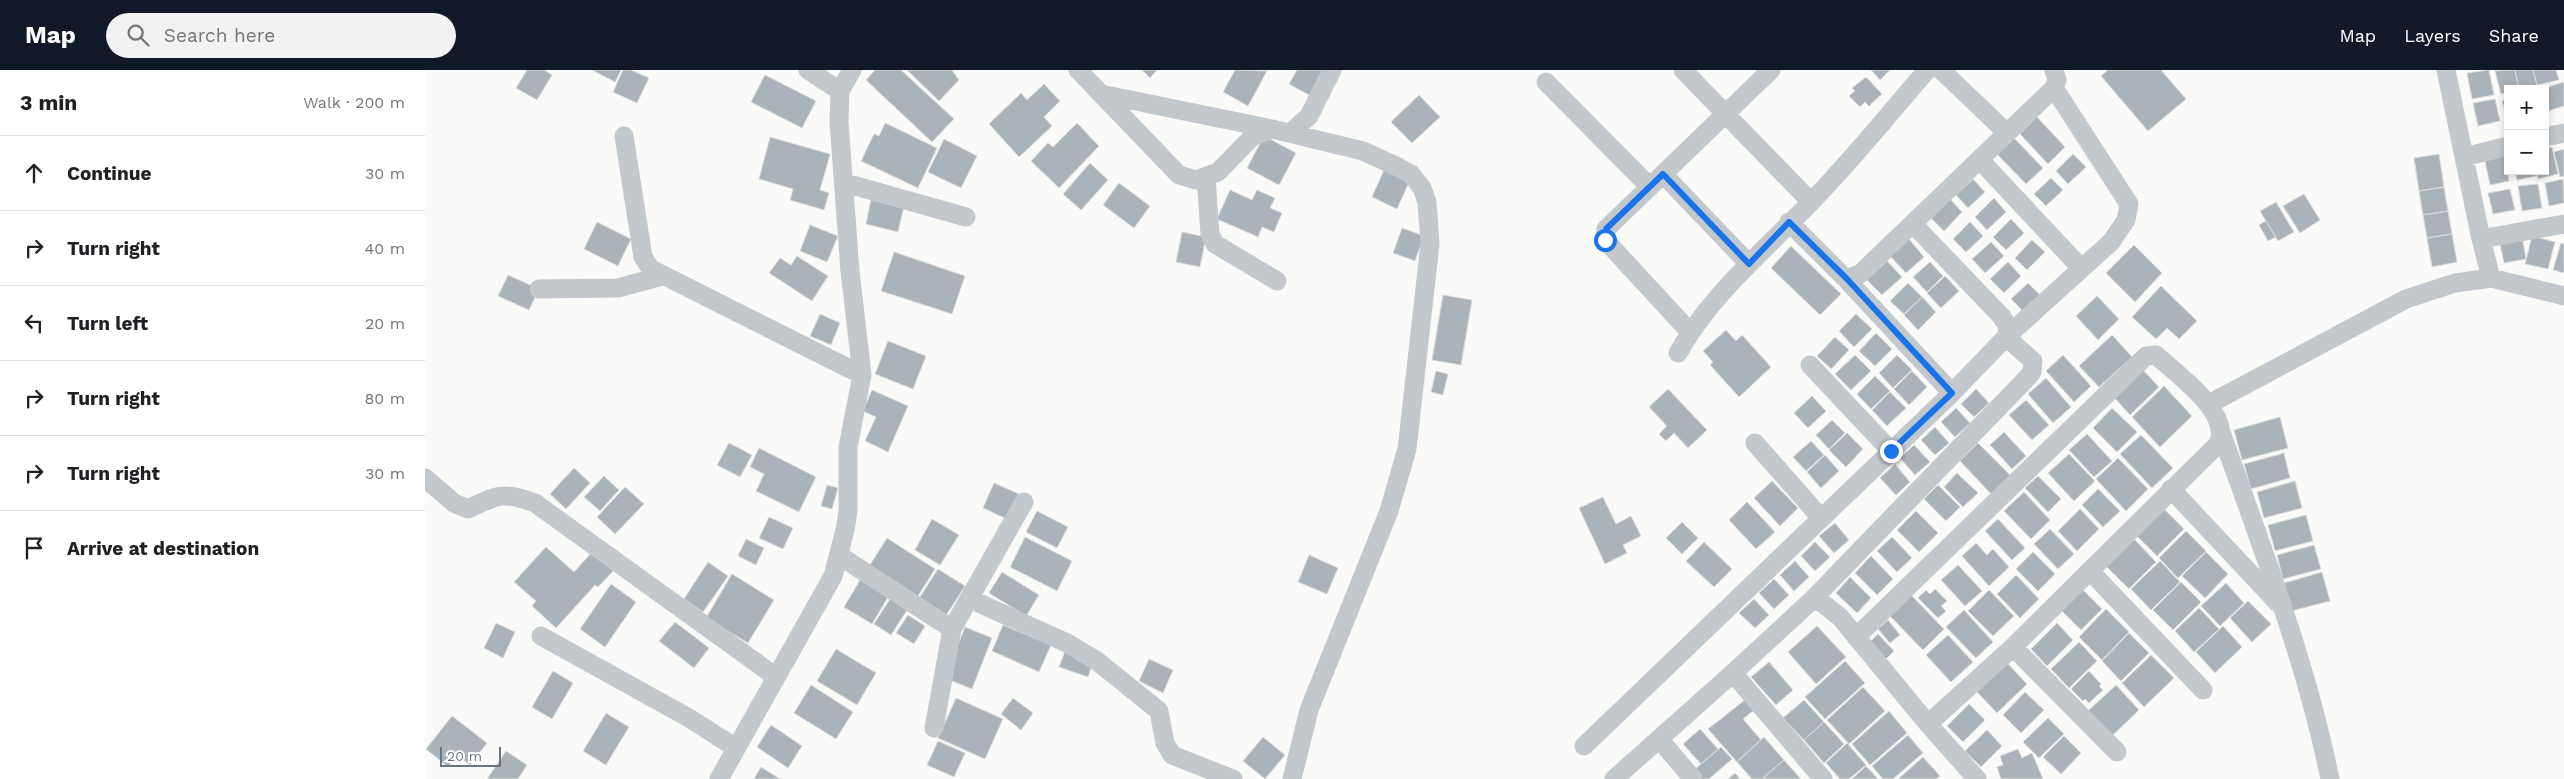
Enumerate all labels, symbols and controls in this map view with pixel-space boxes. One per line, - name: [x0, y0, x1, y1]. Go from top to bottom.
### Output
- search box: [106, 13, 456, 58]
- text: Map: [25, 21, 76, 49]
- icon: search: [124, 21, 152, 49]
- text: Search here: [164, 24, 275, 47]
- text: Map: [2339, 25, 2376, 46]
- text: Layers: [2404, 25, 2461, 46]
- text: Share: [2489, 25, 2539, 46]
- map controls: [2504, 85, 2549, 175]
- button: +: [2504, 85, 2549, 130]
- text: 3 min: [20, 90, 77, 115]
- text: Walk · 200 m: [303, 93, 405, 112]
- button: −: [2504, 130, 2549, 175]
- icon: ahead: [20, 159, 48, 187]
- text: Continue: [67, 162, 151, 185]
- text: 30 m: [365, 164, 405, 183]
- route start: [1594, 229, 1617, 252]
- icon: right: [20, 234, 48, 262]
- text: Turn right: [67, 237, 160, 260]
- text: 40 m: [365, 239, 405, 258]
- icon: left: [20, 309, 48, 337]
- text: Turn left: [67, 312, 148, 335]
- text: 20 m: [365, 314, 405, 333]
- icon: right: [20, 384, 48, 412]
- text: Turn right: [67, 387, 160, 410]
- text: 80 m: [364, 389, 405, 408]
- route end: [1880, 440, 1903, 463]
- icon: right: [20, 459, 48, 487]
- text: Turn right: [67, 462, 160, 485]
- text: 30 m: [365, 464, 405, 483]
- icon: arrive: [20, 534, 48, 562]
- text: Arrive at destination: [67, 537, 259, 560]
- scale bar: [440, 744, 501, 767]
- text: 20 m: [447, 748, 482, 764]

